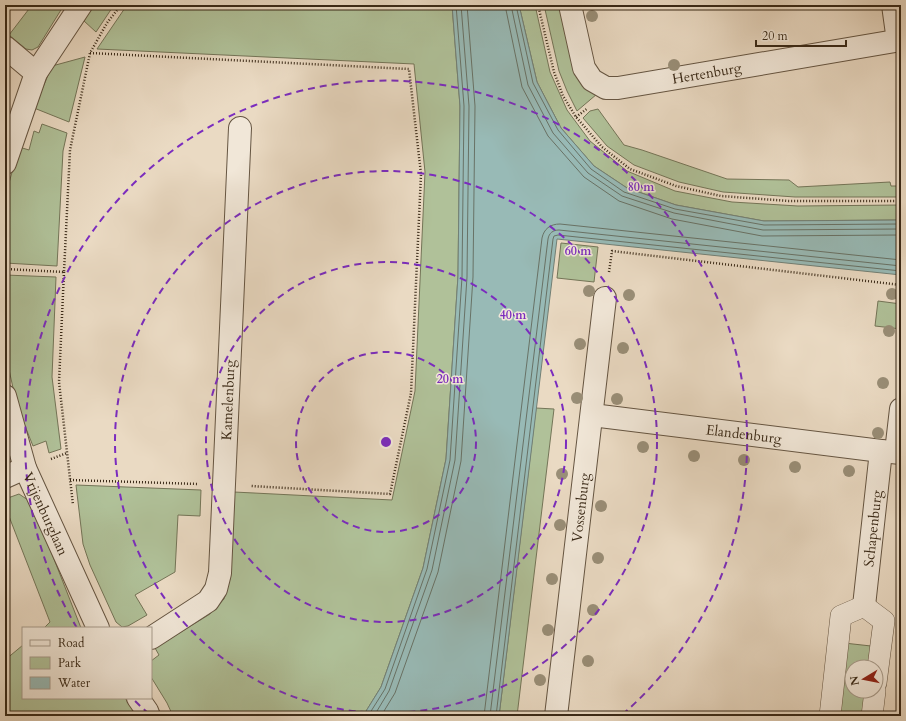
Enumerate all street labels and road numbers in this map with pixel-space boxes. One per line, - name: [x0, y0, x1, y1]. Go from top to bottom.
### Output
- street label: Hertenburg: [671, 58, 743, 88]
- street label: Kamelenburg: [216, 359, 239, 441]
- street label: Elandenburg: [705, 420, 783, 448]
- street label: Vrijenburglaan: [19, 469, 73, 558]
- street label: Vossenburg: [567, 472, 594, 543]
- street label: Schapenburg: [859, 489, 886, 568]

